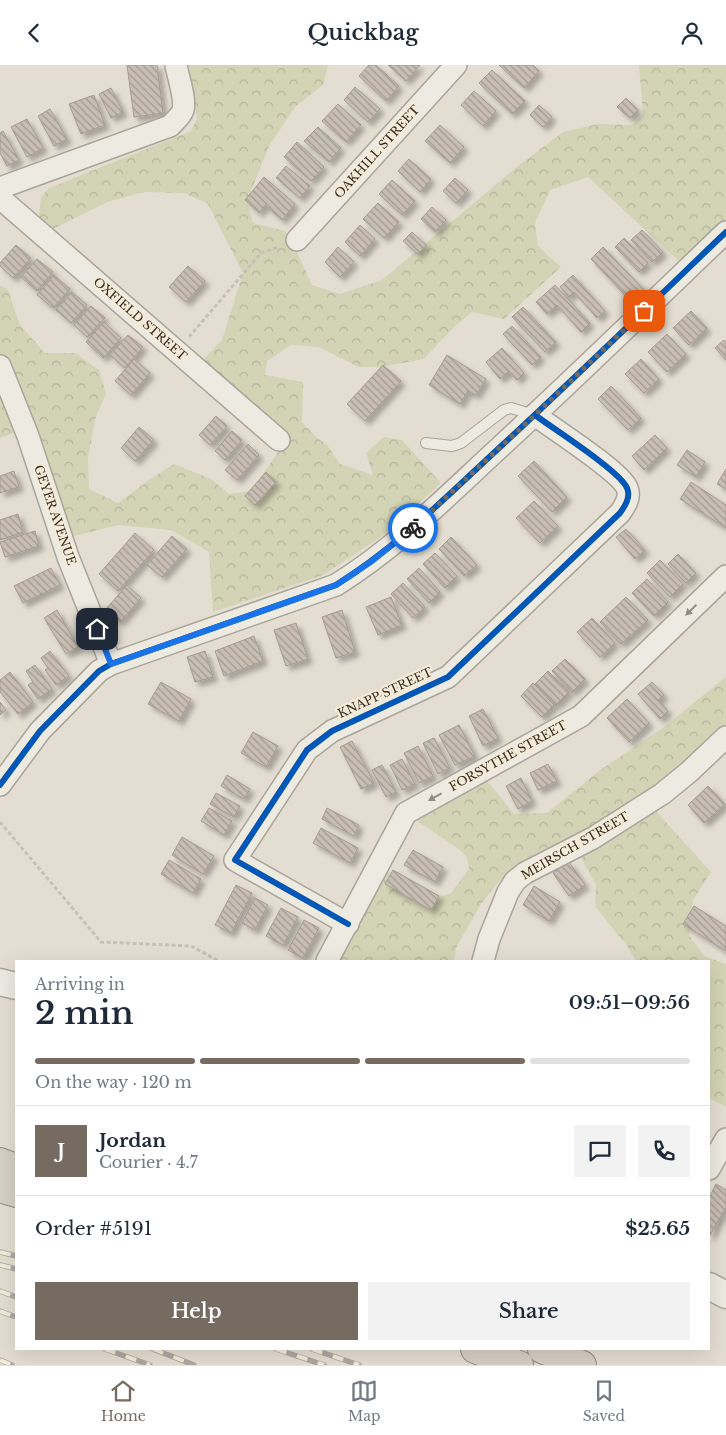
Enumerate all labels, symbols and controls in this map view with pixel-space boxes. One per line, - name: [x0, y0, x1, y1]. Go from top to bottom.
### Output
- icon: back: [20, 19, 48, 47]
- text: Quickbag: [307, 19, 419, 46]
- icon: person: [678, 19, 706, 47]
- street label: OAKHILL STREET: [331, 102, 423, 201]
- street label: OXFIELD STREET: [90, 274, 190, 364]
- pin: [623, 290, 665, 332]
- icon: bag: [630, 297, 658, 325]
- street label: GEYER AVENUE: [31, 463, 80, 567]
- courier: [388, 503, 438, 553]
- icon: bike: [399, 514, 427, 542]
- one-way arrow: [685, 604, 697, 616]
- pin: [76, 608, 118, 650]
- icon: home: [83, 615, 111, 643]
- street label: KNAPP STREET: [335, 664, 435, 721]
- street label: FORSYTHE STREET: [446, 717, 569, 794]
- one-way arrow: [428, 793, 442, 801]
- street label: MEIRSCH STREET: [518, 808, 632, 883]
- text: Arriving in: [35, 974, 125, 994]
- text: 09:51–09:56: [569, 991, 690, 1014]
- text: 2 min: [35, 993, 134, 1033]
- text: On the way · 120 m: [35, 1072, 192, 1092]
- button: chat: [574, 1125, 626, 1177]
- button: phone: [638, 1125, 690, 1177]
- text: Jordan: [99, 1129, 166, 1152]
- text: J: [57, 1139, 65, 1162]
- text: Courier · 4.7: [99, 1152, 198, 1172]
- text: Order #5191: [35, 1217, 152, 1240]
- text: $25.65: [625, 1217, 690, 1240]
- button: Help: [35, 1282, 358, 1340]
- button: Share: [368, 1282, 690, 1340]
- tab: Home: [101, 1377, 146, 1425]
- tab: Map: [348, 1377, 381, 1425]
- tab: Saved: [583, 1377, 625, 1425]

